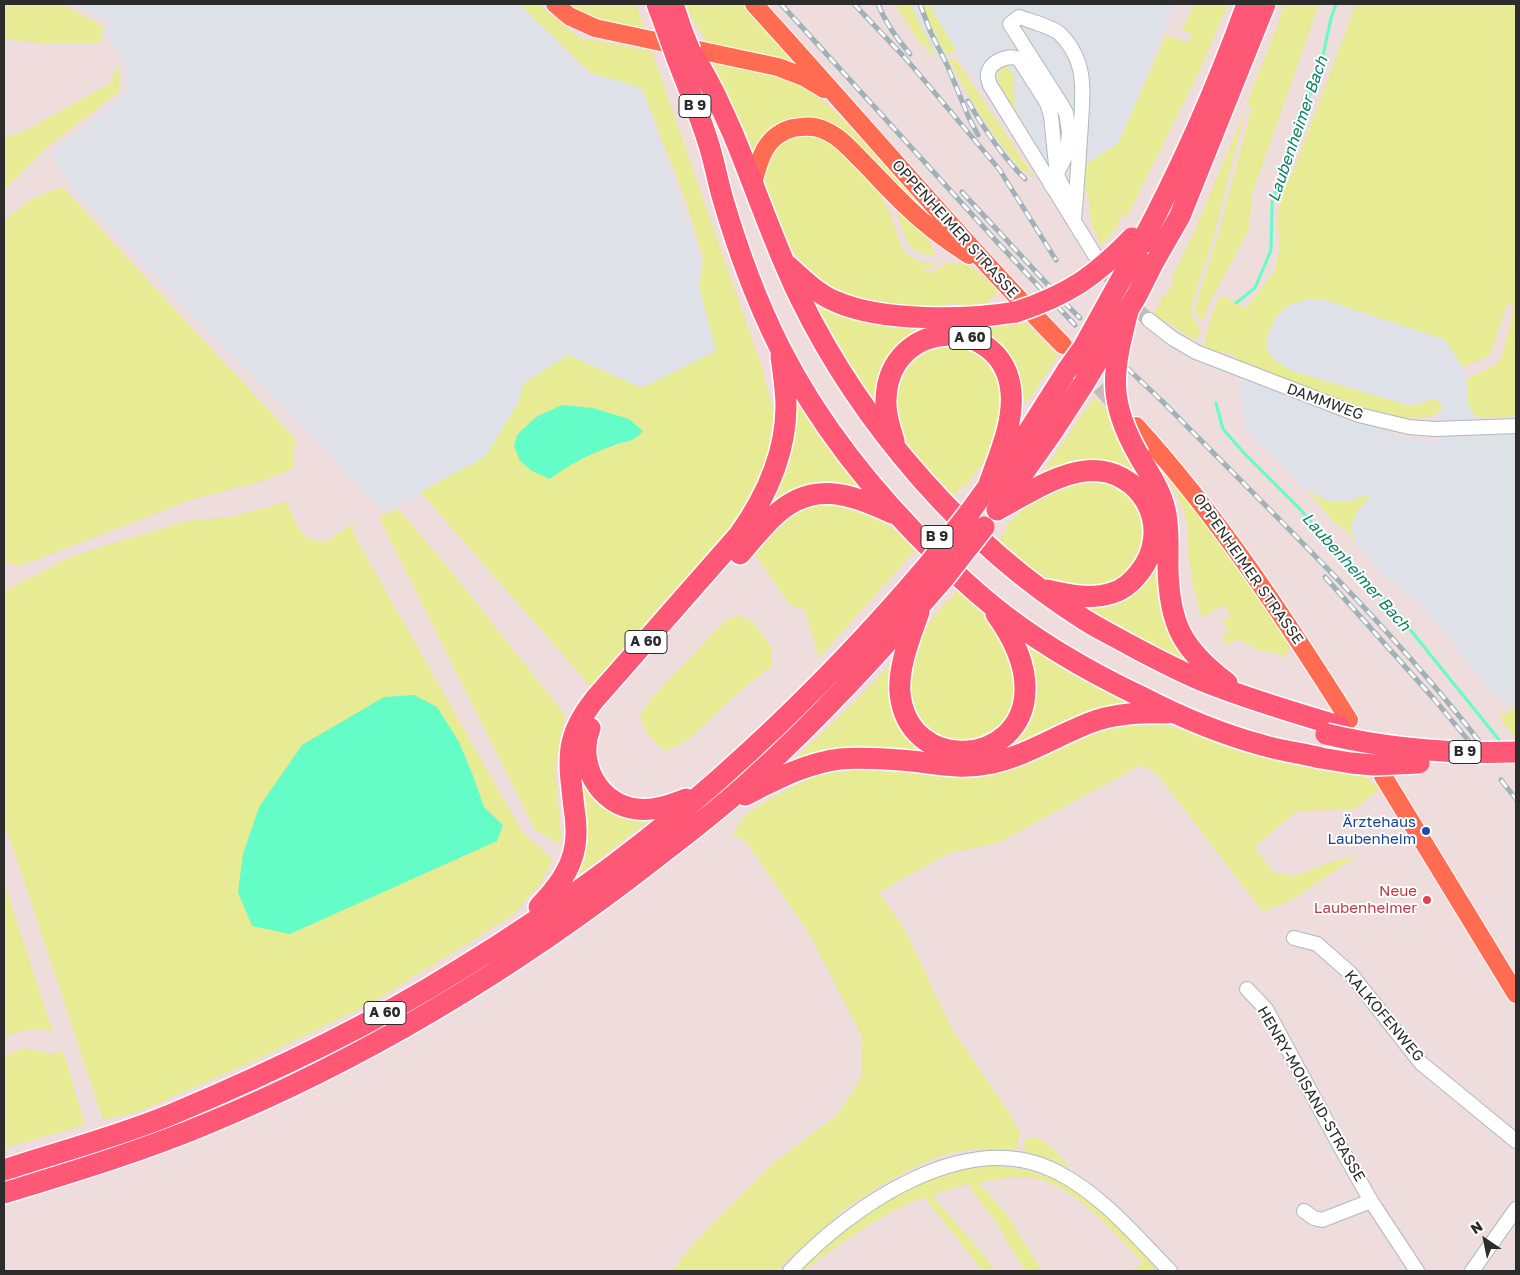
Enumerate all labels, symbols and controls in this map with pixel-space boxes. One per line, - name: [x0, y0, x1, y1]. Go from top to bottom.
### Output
- water label: Laubenheimer Bach: [1264, 54, 1332, 204]
- road number: B 9: [679, 94, 711, 118]
- street label: OPPENHEIMER STRASSE: [888, 156, 1022, 302]
- road number: A 60: [949, 326, 991, 349]
- street label: DAMMWEG: [1284, 380, 1366, 424]
- street label: OPPENHEIMER STRASSE: [1189, 490, 1307, 648]
- water label: Laubenheimer Bach: [1298, 509, 1414, 635]
- road number: B 9: [921, 526, 953, 548]
- road number: A 60: [625, 630, 667, 654]
- road number: B 9: [1449, 740, 1481, 764]
- place label: Ärztehaus Laubenheim: [1327, 813, 1416, 848]
- marker: Ärztehaus Laubenheim: [1420, 825, 1432, 837]
- place label: Neue Laubenheimer: [1314, 882, 1417, 917]
- marker: Neue Laubenheimer: [1421, 894, 1433, 906]
- street label: KALKOFENWEG: [1340, 967, 1428, 1065]
- road number: A 60: [364, 1001, 406, 1024]
- street label: HENRY-MOISAND-STRASSE: [1253, 1003, 1369, 1185]
- north arrow: [1460, 1215, 1510, 1265]
- text: N: [1467, 1217, 1485, 1237]

